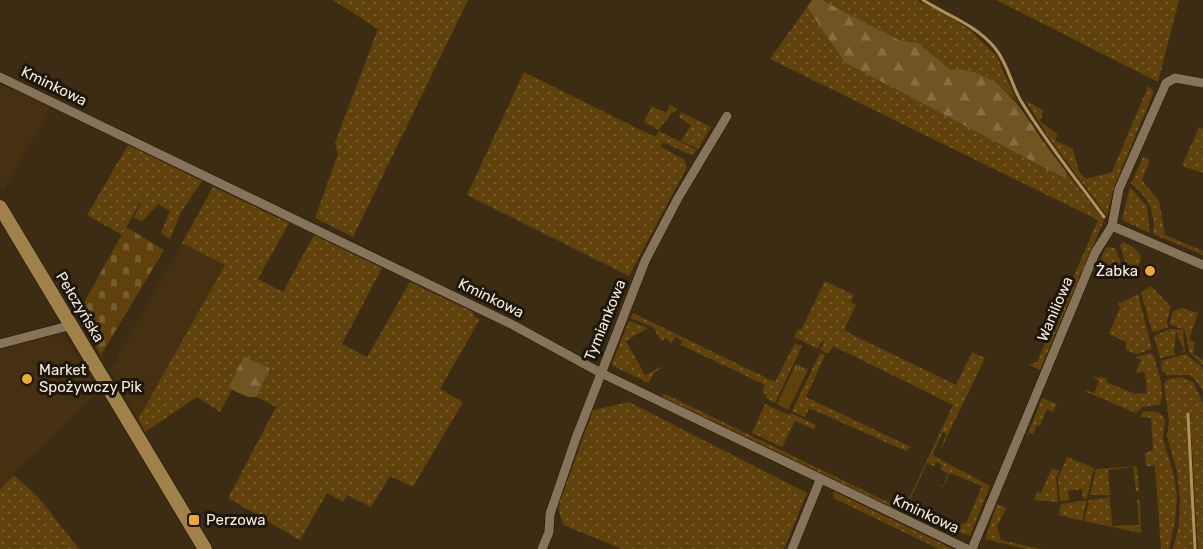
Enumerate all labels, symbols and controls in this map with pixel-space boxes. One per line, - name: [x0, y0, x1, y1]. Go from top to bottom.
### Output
- street label: Kminkowa: [18, 62, 90, 110]
- place label: Żabka: [1096, 262, 1138, 280]
- marker: Żabka: [1143, 264, 1157, 278]
- street label: Pełczyńska: [52, 269, 108, 345]
- street label: Kminkowa: [455, 274, 527, 322]
- street label: Waniliowa: [1033, 274, 1077, 344]
- street label: Tymiankowa: [581, 277, 629, 363]
- place label: Market Spożywczy Pik: [39, 361, 142, 396]
- marker: Market Spożywczy Pik: [20, 372, 34, 386]
- street label: Kminkowa: [890, 491, 962, 537]
- place label: Perzowa: [206, 511, 266, 529]
- marker: Perzowa: [187, 513, 201, 527]

